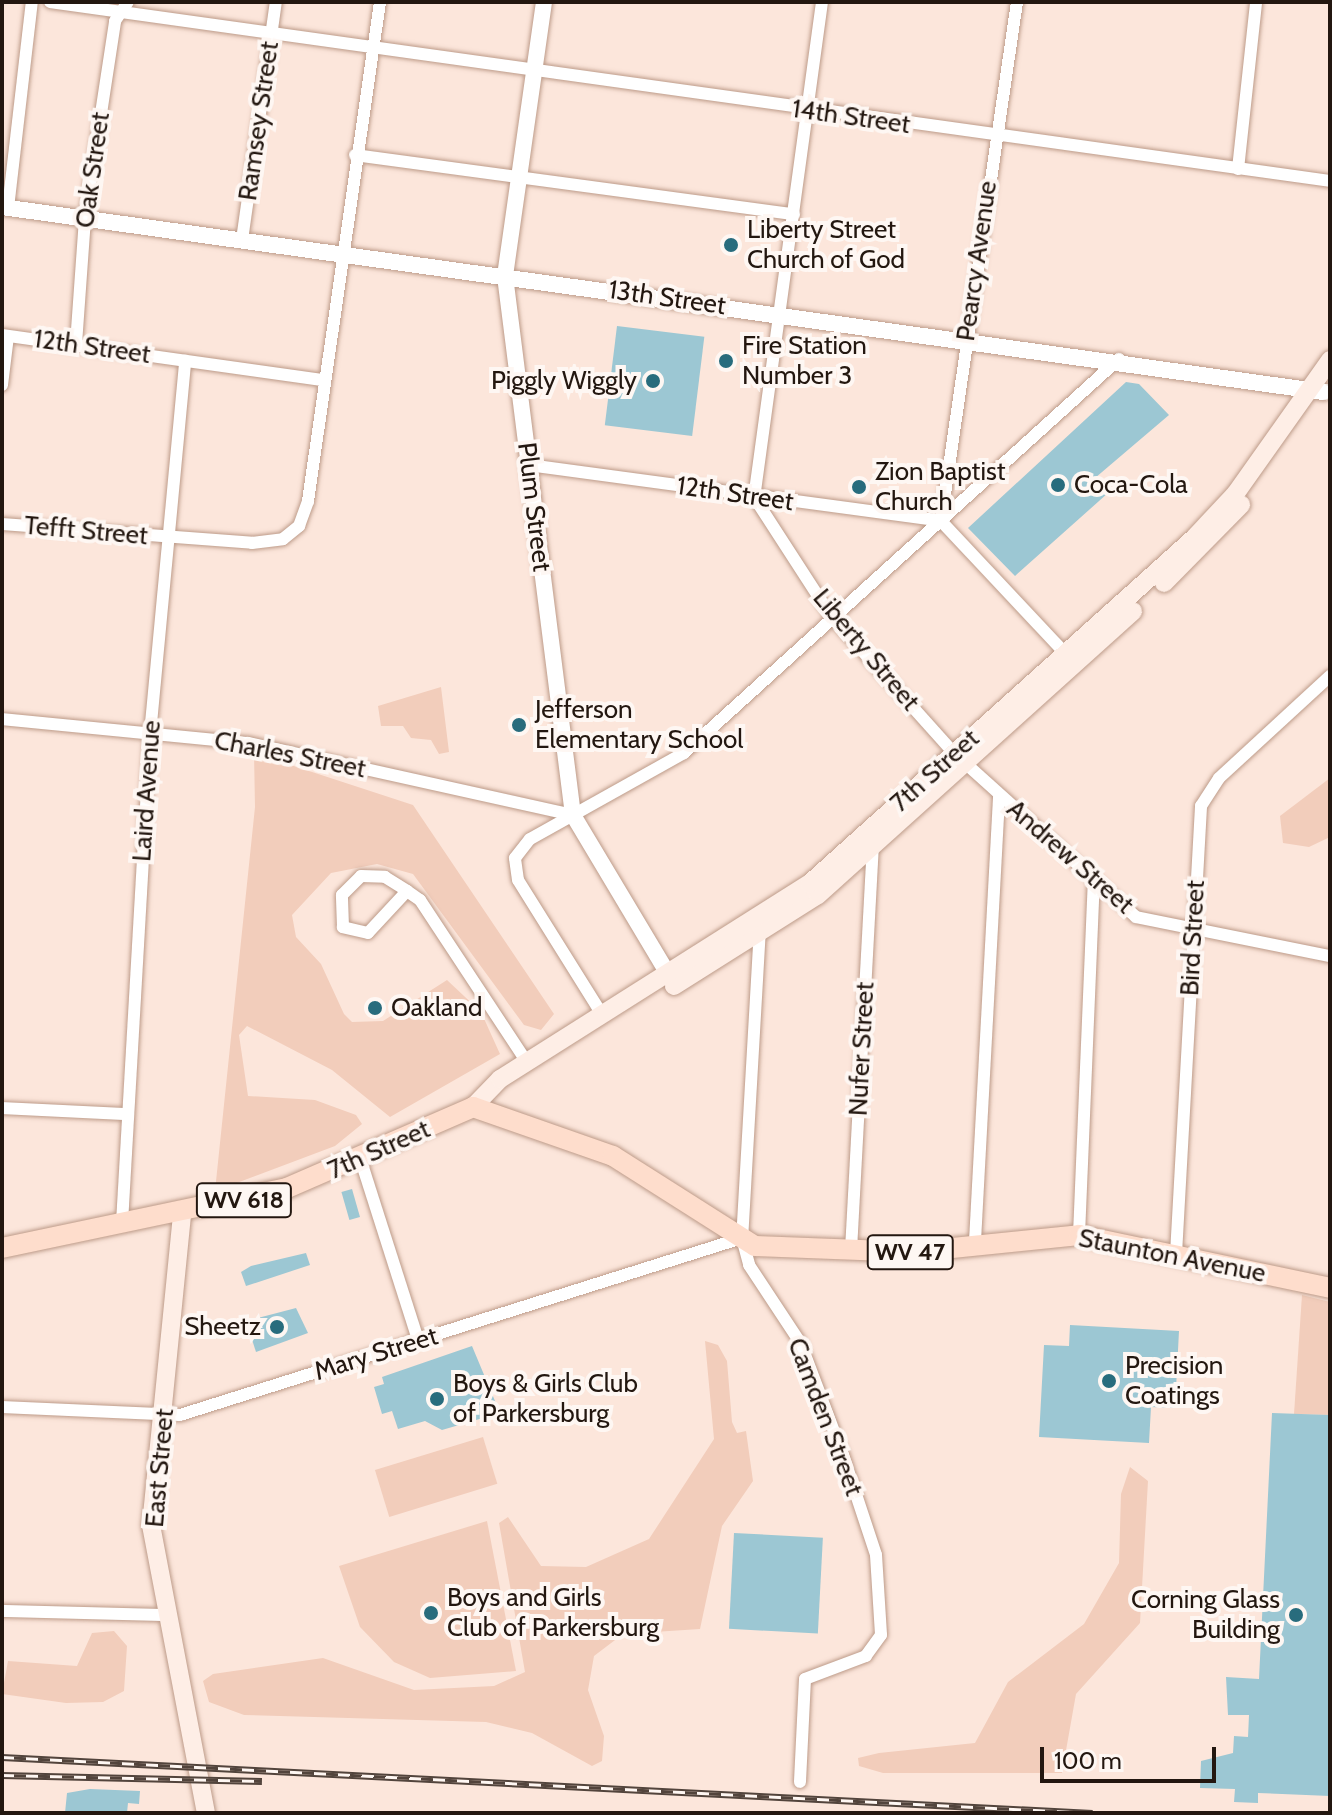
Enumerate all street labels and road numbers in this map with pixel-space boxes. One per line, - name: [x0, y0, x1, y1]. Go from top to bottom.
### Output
- street label: Ramsey Street: [232, 39, 286, 203]
- street label: 14th Street: [790, 93, 912, 141]
- street label: Oak Street: [69, 110, 117, 230]
- street label: Pearcy Avenue: [950, 179, 1004, 343]
- street label: 13th Street: [606, 274, 728, 322]
- street label: 12th Street: [32, 323, 152, 371]
- street label: Plum Street: [511, 441, 557, 573]
- street label: 12th Street: [675, 470, 795, 518]
- street label: Tefft Street: [23, 510, 149, 552]
- street label: Liberty Street: [806, 583, 926, 717]
- street label: Laird Avenue: [126, 719, 168, 863]
- street label: 7th Street: [884, 723, 986, 819]
- street label: Charles Street: [212, 725, 368, 785]
- street label: Andrew Street: [1000, 793, 1140, 921]
- street label: Bird Street: [1174, 879, 1212, 997]
- street label: Nufer Street: [843, 981, 881, 1117]
- street label: 7th Street: [323, 1114, 435, 1186]
- road number: WV 618: [194, 1180, 294, 1220]
- street label: Staunton Avenue: [1076, 1223, 1268, 1289]
- road number: WV 47: [866, 1232, 954, 1272]
- street label: Mary Street: [310, 1320, 442, 1388]
- street label: Camden Street: [781, 1334, 869, 1500]
- street label: East Street: [139, 1407, 181, 1529]

